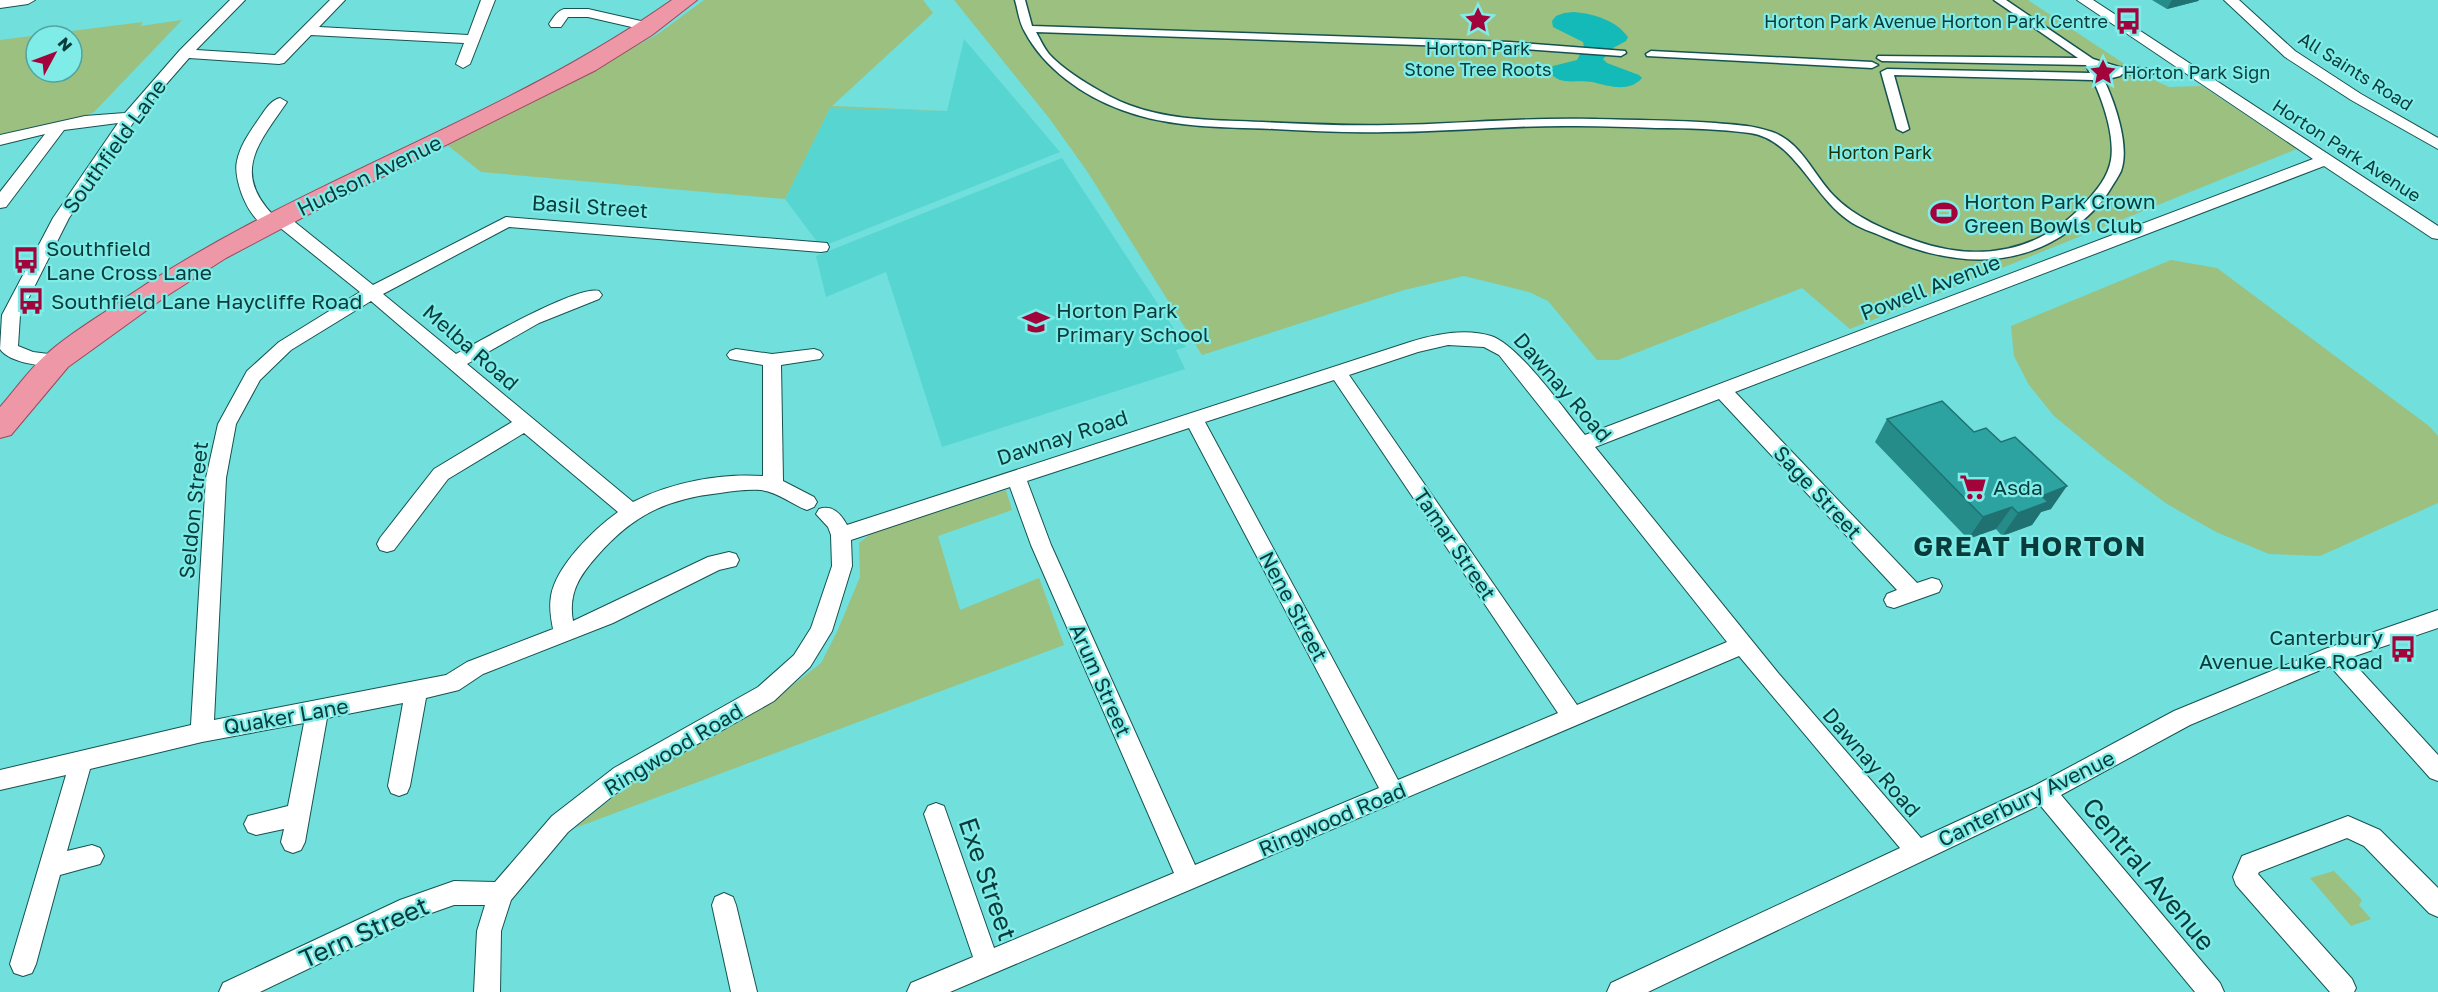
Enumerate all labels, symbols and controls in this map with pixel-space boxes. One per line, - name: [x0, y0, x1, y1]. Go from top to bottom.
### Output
- place icon: Horton Park Stone Tree Roots: [1463, 5, 1493, 35]
- bus stop icon: Horton Park Avenue Horton Park Centre: [2113, 6, 2143, 36]
- place label: Horton Park Avenue Horton Park Centre: [1764, 10, 2108, 32]
- north arrow: [24, 24, 84, 84]
- street label: All Saints Road: [2295, 27, 2417, 115]
- text: N: [54, 33, 77, 55]
- place label: Horton Park Stone Tree Roots: [1404, 37, 1552, 80]
- place icon: Horton Park Sign: [2088, 57, 2118, 87]
- place label: Horton Park Sign: [2123, 61, 2270, 83]
- street label: Southfield Lane: [57, 74, 171, 218]
- street label: Horton Park Avenue: [2269, 94, 2425, 206]
- street label: Hudson Avenue: [292, 129, 446, 221]
- park label: Horton Park: [1828, 141, 1932, 163]
- place label: Horton Park Crown Green Bowls Club: [1964, 188, 2156, 238]
- street label: Basil Street: [531, 189, 649, 223]
- sports icon: Horton Park Crown Green Bowls Club: [1929, 198, 1959, 228]
- place label: Southfield Lane Cross Lane: [46, 235, 212, 285]
- bus stop icon: Southfield Lane Cross Lane: [11, 245, 41, 275]
- street label: Powell Avenue: [1856, 248, 2004, 326]
- bus stop icon: Southfield Lane Haycliffe Road: [16, 286, 46, 316]
- place label: Southfield Lane Haycliffe Road: [51, 288, 362, 314]
- place label: Horton Park Primary School: [1056, 297, 1210, 347]
- street label: Melba Road: [418, 298, 524, 396]
- school or university icon: Horton Park Primary School: [1021, 307, 1051, 337]
- street label: Dawnay Road: [1509, 327, 1617, 447]
- street label: Dawnay Road: [993, 404, 1131, 470]
- street label: Seldon Street: [173, 440, 213, 580]
- street label: Sage Street: [1768, 440, 1868, 544]
- supermarket icon: Asda: [1958, 472, 1988, 502]
- place label: Asda: [1993, 474, 2043, 500]
- street label: Tamar Street: [1408, 483, 1502, 605]
- district label: GREAT HORTON: [1913, 530, 2147, 562]
- street label: Nene Street: [1254, 547, 1334, 665]
- street label: Arum Street: [1065, 619, 1137, 741]
- place label: Canterbury Avenue Luke Road: [2199, 624, 2383, 674]
- bus stop icon: Canterbury Avenue Luke Road: [2388, 634, 2418, 664]
- street label: Quaker Lane: [222, 692, 350, 740]
- street label: Ringwood Road: [599, 697, 747, 801]
- street label: Dawnay Road: [1818, 702, 1926, 822]
- street label: Canterbury Avenue: [1933, 744, 2119, 852]
- street label: Ringwood Road: [1254, 776, 1410, 862]
- street label: Central Avenue: [2076, 791, 2222, 957]
- street label: Exe Street: [952, 813, 1024, 945]
- street label: Tern Street: [294, 890, 434, 974]

